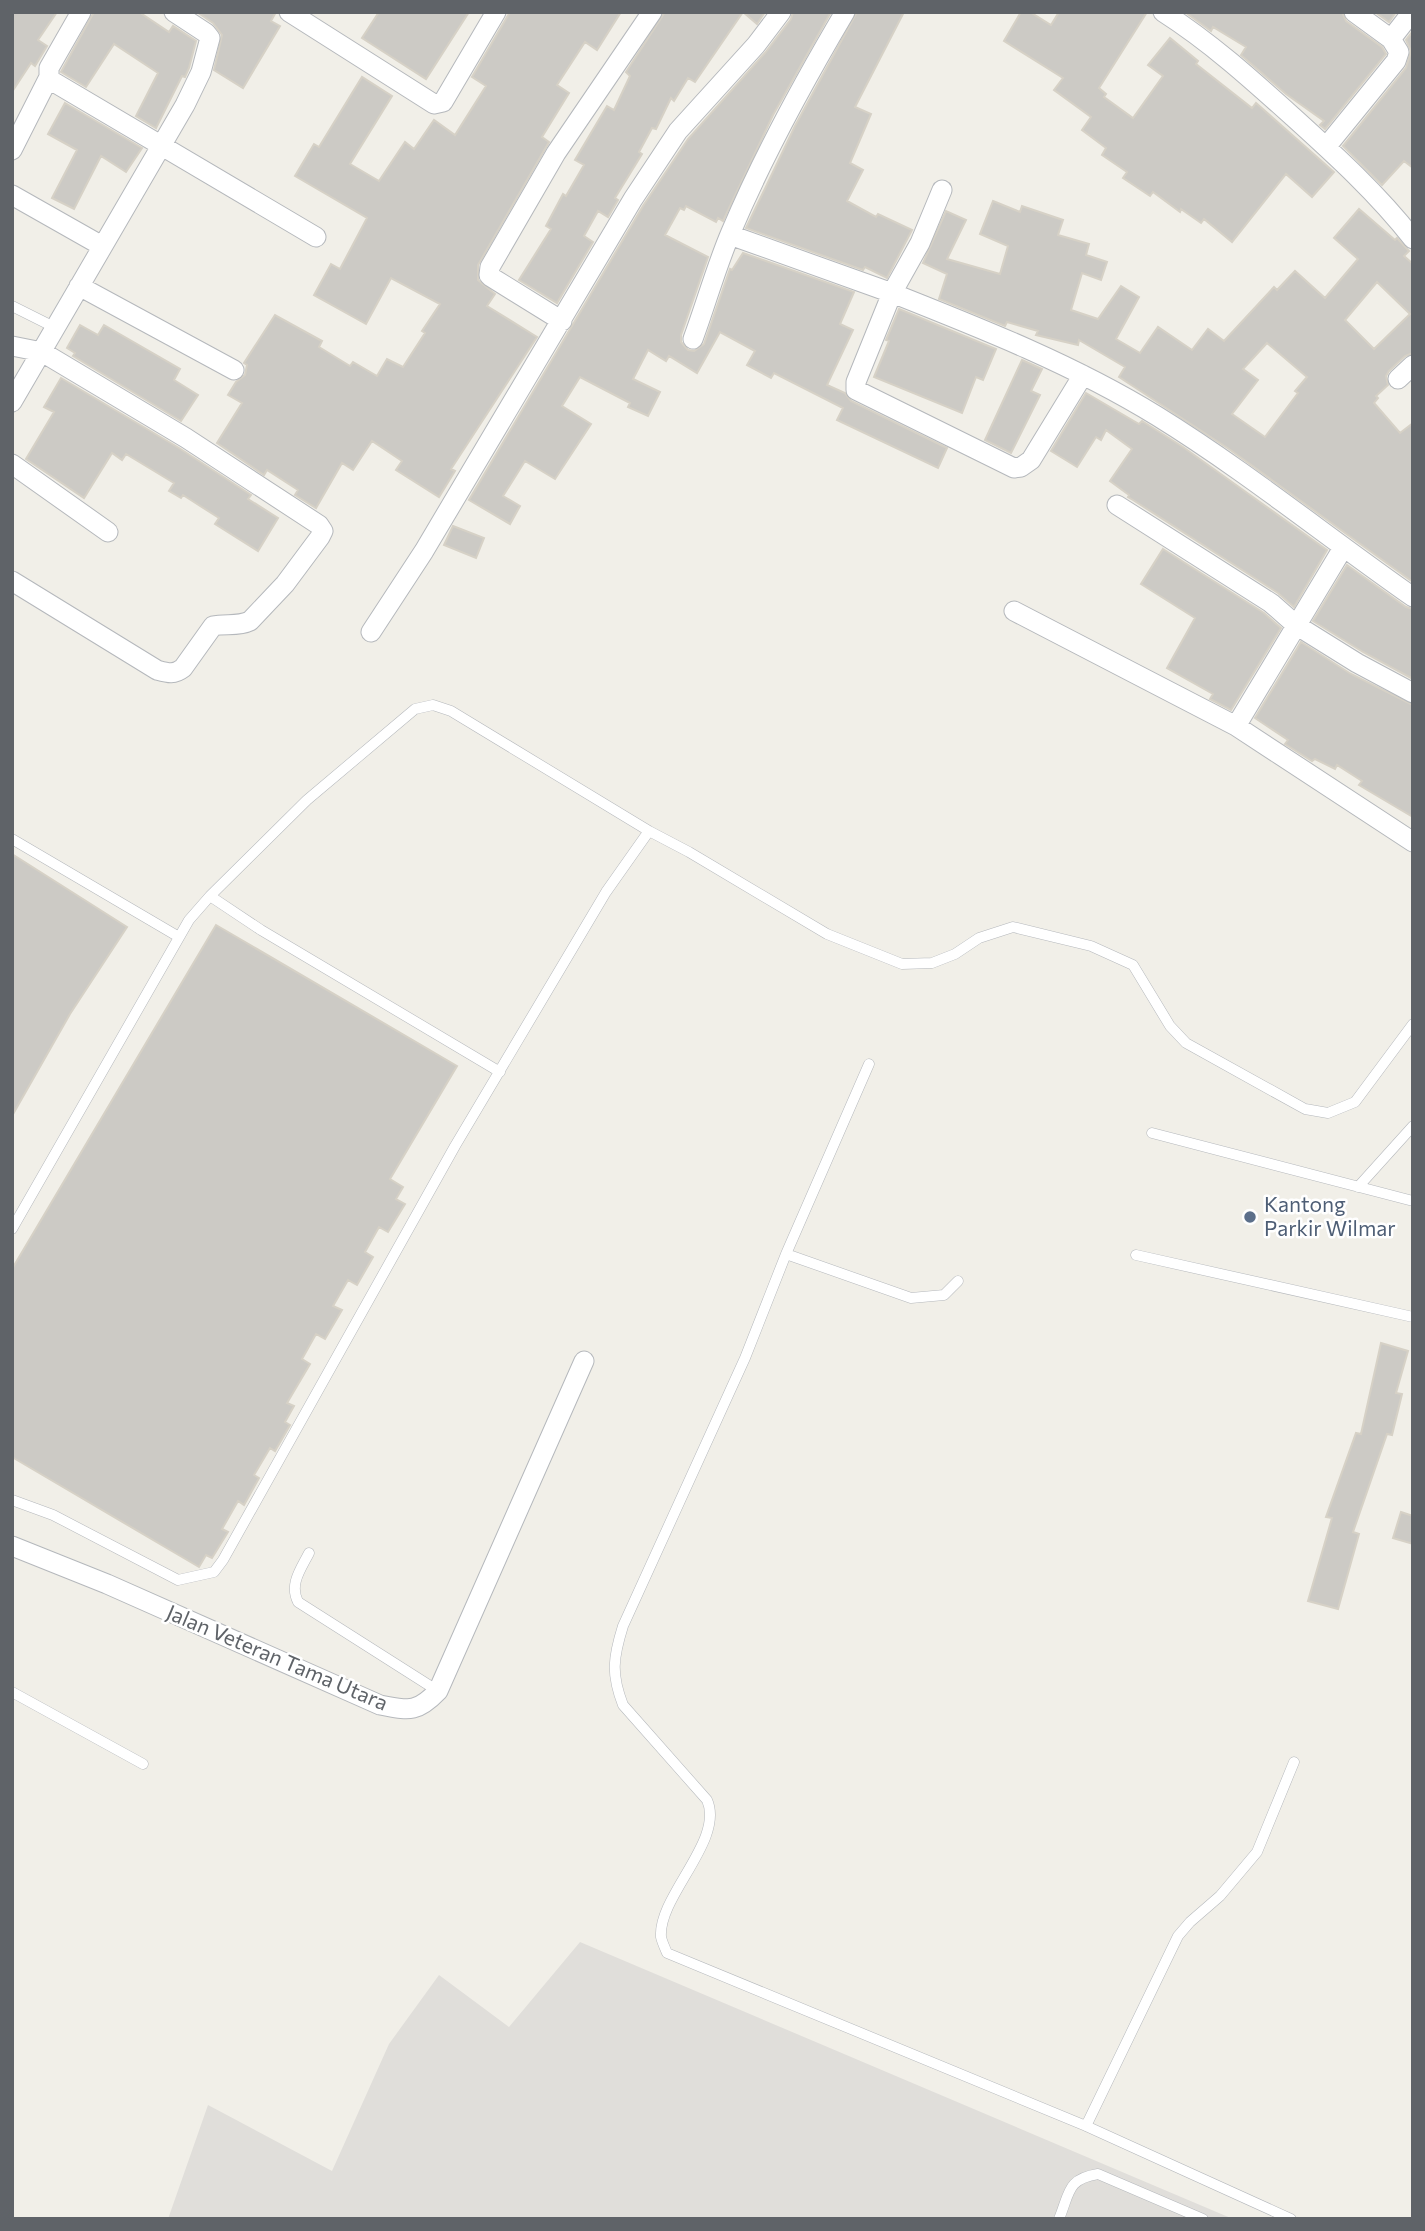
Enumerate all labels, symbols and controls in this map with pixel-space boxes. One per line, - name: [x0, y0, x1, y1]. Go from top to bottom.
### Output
- place label: Kantong Parkir Wilmar: [1264, 1191, 1396, 1240]
- marker: Kantong Parkir Wilmar: [1242, 1209, 1258, 1225]
- street label: Jalan Veteran Tama Utara: [163, 1599, 392, 1715]

